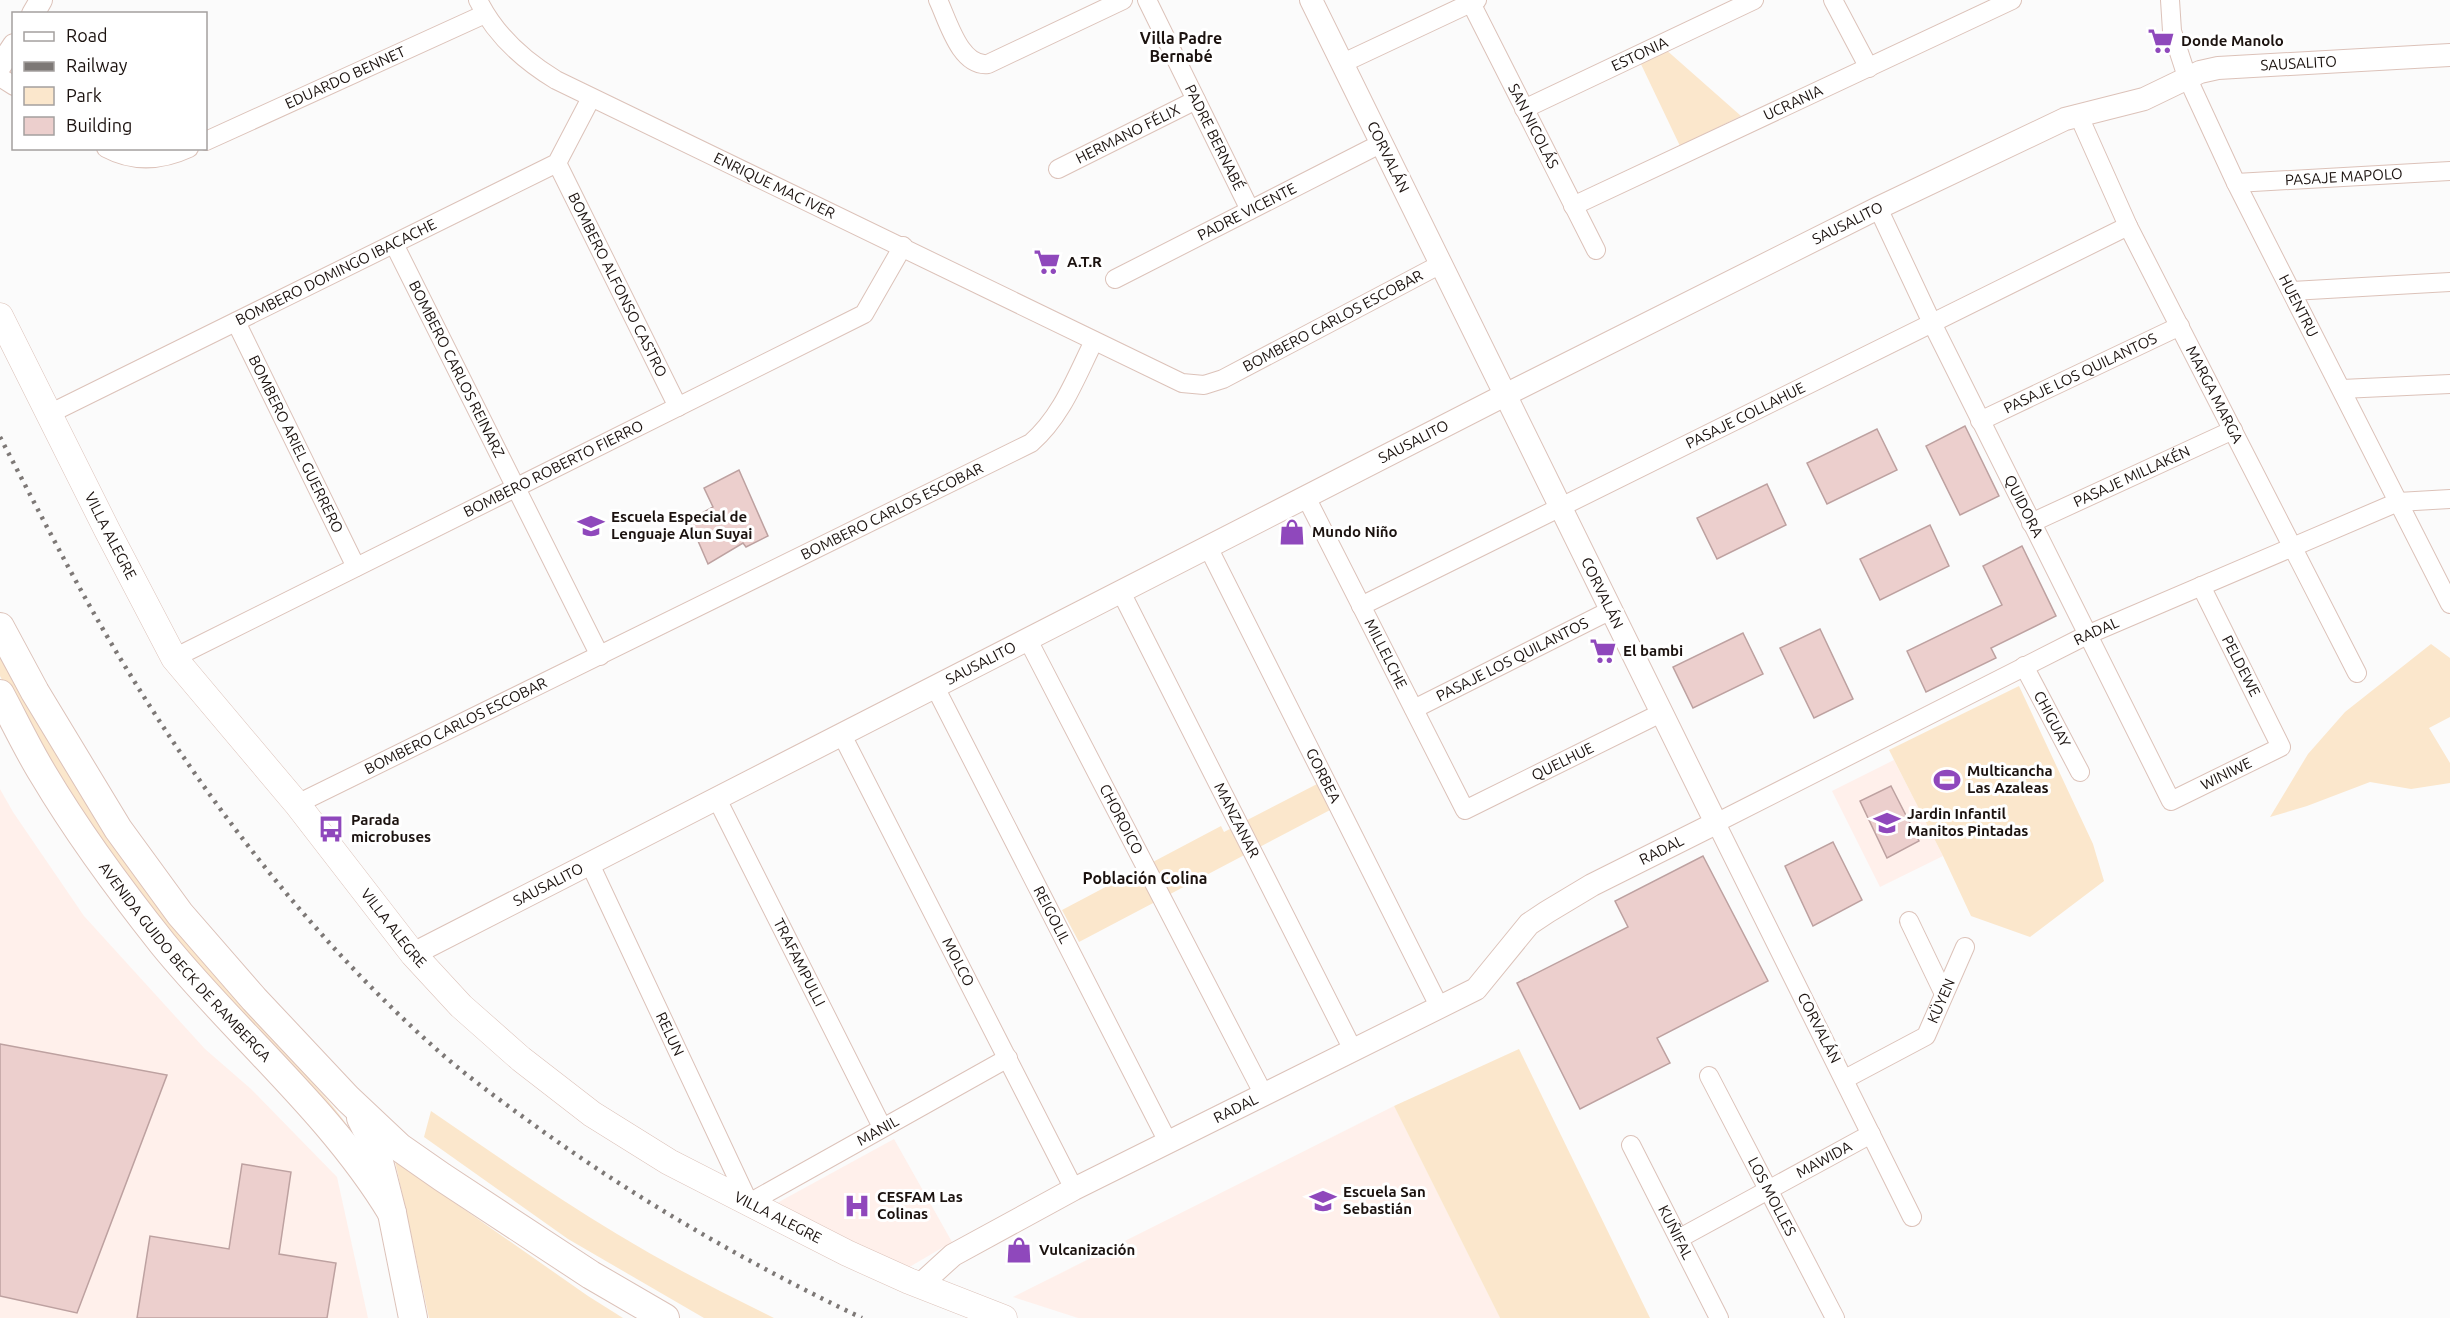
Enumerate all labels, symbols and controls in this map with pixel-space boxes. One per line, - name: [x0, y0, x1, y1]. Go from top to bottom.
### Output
- legend: [12, 12, 207, 150]
- text: Road: [66, 25, 108, 45]
- supermarket icon: Donde Manolo: [2146, 26, 2176, 56]
- district label: Villa Padre Bernabé: [1140, 29, 1222, 65]
- place label: Donde Manolo: [2181, 32, 2284, 49]
- street label: ESTONIA: [1609, 33, 1671, 74]
- street label: EDUARDO BENNET: [282, 42, 408, 112]
- street label: SAUSALITO: [2260, 52, 2337, 74]
- text: Railway: [66, 55, 128, 75]
- street label: PADRE BERNABÉ: [1182, 81, 1248, 193]
- street label: SAN NICOLÁS: [1505, 81, 1562, 171]
- street label: UCRANIA: [1760, 81, 1825, 123]
- text: Park: [66, 85, 102, 105]
- street label: HERMANO FÉLIX: [1073, 101, 1182, 167]
- text: Building: [66, 115, 132, 135]
- street label: CORVALÁN: [1364, 118, 1413, 195]
- street label: ENRIQUE MAC IVER: [711, 149, 838, 222]
- street label: PASAJE MAPOLO: [2284, 165, 2403, 188]
- street label: PADRE VICENTE: [1194, 179, 1299, 244]
- street label: BOMBERO ALFONSO CASTRO: [565, 189, 671, 380]
- street label: SAUSALITO: [1809, 198, 1885, 248]
- street label: BOMBERO DOMINGO IBACACHE: [233, 215, 439, 329]
- supermarket icon: A.T.R: [1032, 247, 1062, 277]
- place label: A.T.R: [1067, 253, 1102, 270]
- street label: BOMBERO CARLOS ESCOBAR: [1240, 266, 1425, 375]
- street label: HUENTRU: [2276, 272, 2322, 340]
- street label: BOMBERO CARLOS REINARZ: [406, 278, 508, 460]
- street label: PASAJE LOS QUILANTOS: [2001, 329, 2160, 417]
- street label: MARGA MARGA: [2183, 343, 2247, 446]
- street label: BOMBERO ARIEL GUERRERO: [246, 352, 347, 536]
- street label: PASAJE COLLAHUE: [1683, 378, 1808, 452]
- street label: BOMBERO ROBERTO FIERRO: [461, 416, 646, 520]
- street label: SAUSALITO: [1375, 416, 1451, 466]
- street label: PASAJE MILLAKÉN: [2071, 442, 2193, 510]
- street label: BOMBERO CARLOS ESCOBAR: [798, 459, 986, 563]
- street label: QUIDORA: [2001, 472, 2047, 540]
- street label: VILLA ALEGRE: [81, 489, 140, 582]
- place label: Escuela Especial de Lenguaje Alun Suyai: [611, 508, 753, 542]
- school or university icon: Escuela Especial de Lenguaje Alun Suyai: [576, 511, 606, 541]
- shop icon: Mundo Niño: [1277, 517, 1307, 547]
- place label: Mundo Niño: [1312, 523, 1398, 540]
- street label: CORVALÁN: [1578, 554, 1627, 631]
- street label: RADAL: [2071, 613, 2121, 648]
- street label: PASAJE LOS QUILANTOS: [1433, 614, 1591, 704]
- street label: MILLELCHE: [1361, 616, 1411, 691]
- street label: PELDEWE: [2219, 632, 2264, 699]
- supermarket icon: El bambi: [1588, 636, 1618, 666]
- street label: SAUSALITO: [943, 638, 1019, 688]
- place label: El bambi: [1623, 642, 1683, 659]
- street label: BOMBERO CARLOS ESCOBAR: [362, 673, 550, 777]
- street label: CHIGUAY: [2031, 688, 2074, 750]
- street label: QUELHUE: [1529, 739, 1596, 784]
- street label: GORBEA: [1303, 745, 1344, 806]
- street label: WINIWE: [2198, 754, 2254, 793]
- place label: Multicancha Las Azaleas: [1967, 762, 2053, 796]
- sports icon: Multicancha Las Azaleas: [1932, 765, 1962, 795]
- street label: MANZANAR: [1211, 780, 1263, 861]
- street label: CHOROICO: [1096, 781, 1147, 857]
- place label: Jardin Infantil Manitos Pintadas: [1907, 805, 2028, 839]
- school or university icon: Jardin Infantil Manitos Pintadas: [1872, 808, 1902, 838]
- place label: Parada microbuses: [351, 811, 431, 845]
- bus stop icon: Parada microbuses: [316, 814, 346, 844]
- street label: RADAL: [1636, 831, 1686, 868]
- street label: AVENIDA GUIDO BECK DE RAMBERGA: [96, 859, 275, 1065]
- street label: SAUSALITO: [510, 859, 586, 909]
- district label: Población Colina: [1083, 869, 1207, 887]
- street label: REIGOLIL: [1030, 883, 1074, 947]
- street label: VILLA ALEGRE: [358, 885, 430, 971]
- street label: TRAFAMPULLI: [770, 915, 829, 1009]
- street label: MOLCO: [939, 935, 978, 989]
- street label: KÜYEN: [1924, 976, 1958, 1026]
- street label: CORVALÁN: [1794, 990, 1845, 1066]
- street label: RELUN: [653, 1009, 688, 1059]
- street label: RADAL: [1210, 1090, 1261, 1126]
- street label: MANIL: [854, 1112, 902, 1149]
- street label: MAWIDA: [1793, 1137, 1855, 1181]
- street label: LOS MOLLES: [1745, 1154, 1800, 1239]
- place label: Escuela San Sebastián: [1343, 1183, 1426, 1217]
- school or university icon: Escuela San Sebastián: [1308, 1186, 1338, 1216]
- street label: VILLA ALEGRE: [732, 1188, 825, 1247]
- place label: CESFAM Las Colinas: [877, 1188, 963, 1222]
- hospital icon: CESFAM Las Colinas: [842, 1191, 872, 1221]
- street label: KUÑIFAL: [1655, 1202, 1697, 1262]
- shop icon: Vulcanización: [1004, 1235, 1034, 1265]
- place label: Vulcanización: [1039, 1241, 1135, 1258]

